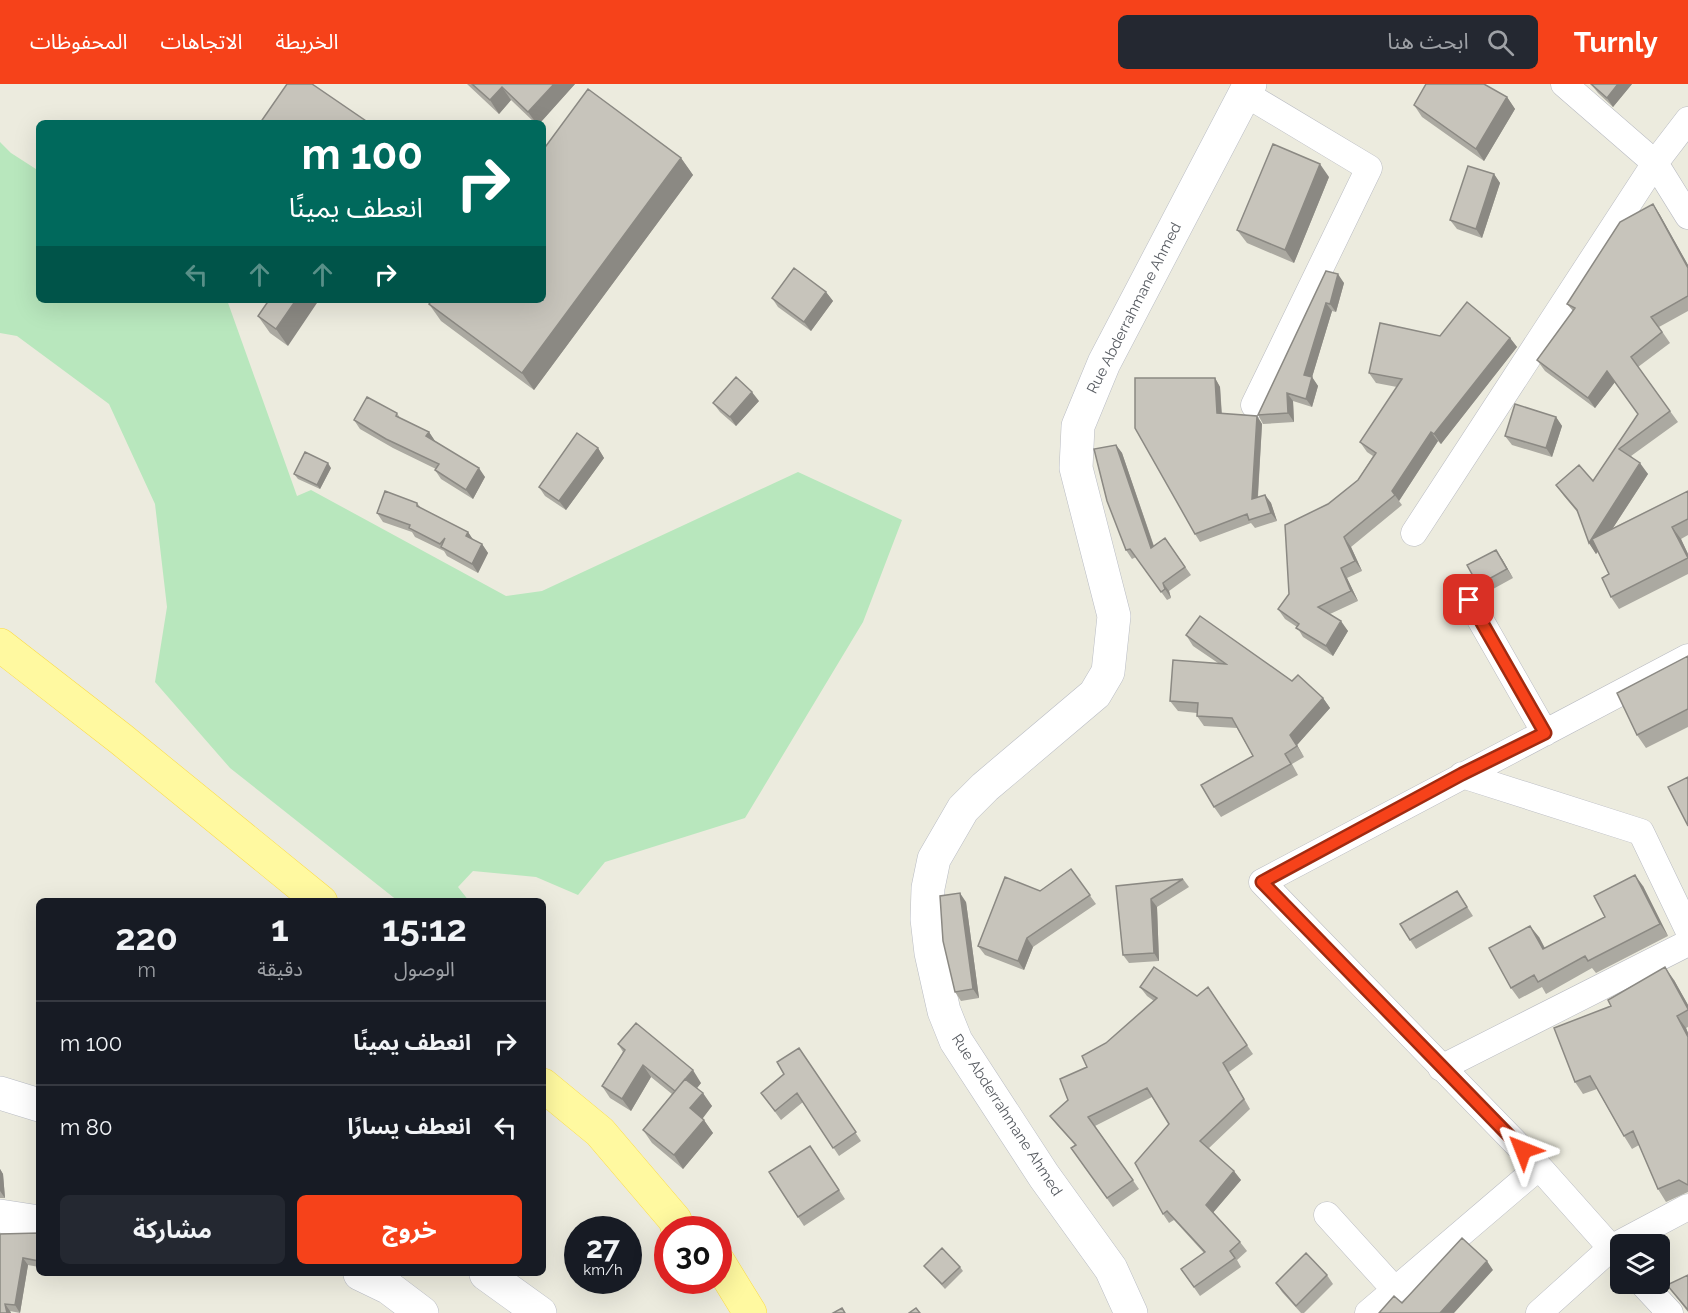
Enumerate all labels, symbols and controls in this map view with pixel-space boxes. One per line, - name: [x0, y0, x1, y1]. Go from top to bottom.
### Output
- search box: [1118, 15, 1538, 69]
- icon: search: [1484, 26, 1517, 59]
- text: Turnly: [1574, 26, 1658, 59]
- text: ابحث هنا: [1387, 28, 1469, 54]
- text: المحفوظات: [30, 29, 127, 54]
- text: الاتجاهات: [160, 29, 242, 54]
- text: الخريطة: [275, 29, 338, 54]
- text: 100 m: [301, 130, 423, 179]
- icon: right: [444, 144, 522, 222]
- text: انعطف يمينًا: [289, 192, 423, 223]
- street label: Rue Abderrahmane Ahmed: [1083, 220, 1185, 396]
- icon: left: [180, 258, 213, 291]
- icon: ahead: [243, 258, 276, 291]
- icon: ahead: [306, 258, 339, 291]
- icon: right: [369, 258, 402, 291]
- pin: [1443, 574, 1494, 625]
- icon: arrive: [1452, 583, 1485, 616]
- text: 1: [271, 907, 289, 949]
- text: 15:12: [382, 907, 467, 949]
- text: 220: [115, 916, 178, 958]
- text: دقيقة: [257, 957, 303, 981]
- text: الوصول: [394, 957, 455, 981]
- text: m: [137, 958, 156, 982]
- icon: right: [489, 1027, 522, 1060]
- text: انعطف يمينًا: [353, 1029, 471, 1055]
- text: 100 m: [60, 1030, 122, 1056]
- street label: Rue Abderrahmane Ahmed: [948, 1031, 1066, 1199]
- icon: left: [489, 1111, 522, 1144]
- text: انعطف يسارًا: [348, 1113, 471, 1139]
- text: 80 m: [60, 1114, 112, 1140]
- position arrow: [1491, 1118, 1555, 1182]
- button: مشاركة: [60, 1195, 285, 1264]
- button: خروج: [297, 1195, 522, 1264]
- speed limit sign: 30: [654, 1216, 732, 1294]
- text: 27: [586, 1230, 620, 1265]
- map controls: [1610, 1234, 1670, 1294]
- button: layers: [1610, 1234, 1670, 1294]
- text: km/h: [583, 1261, 623, 1279]

